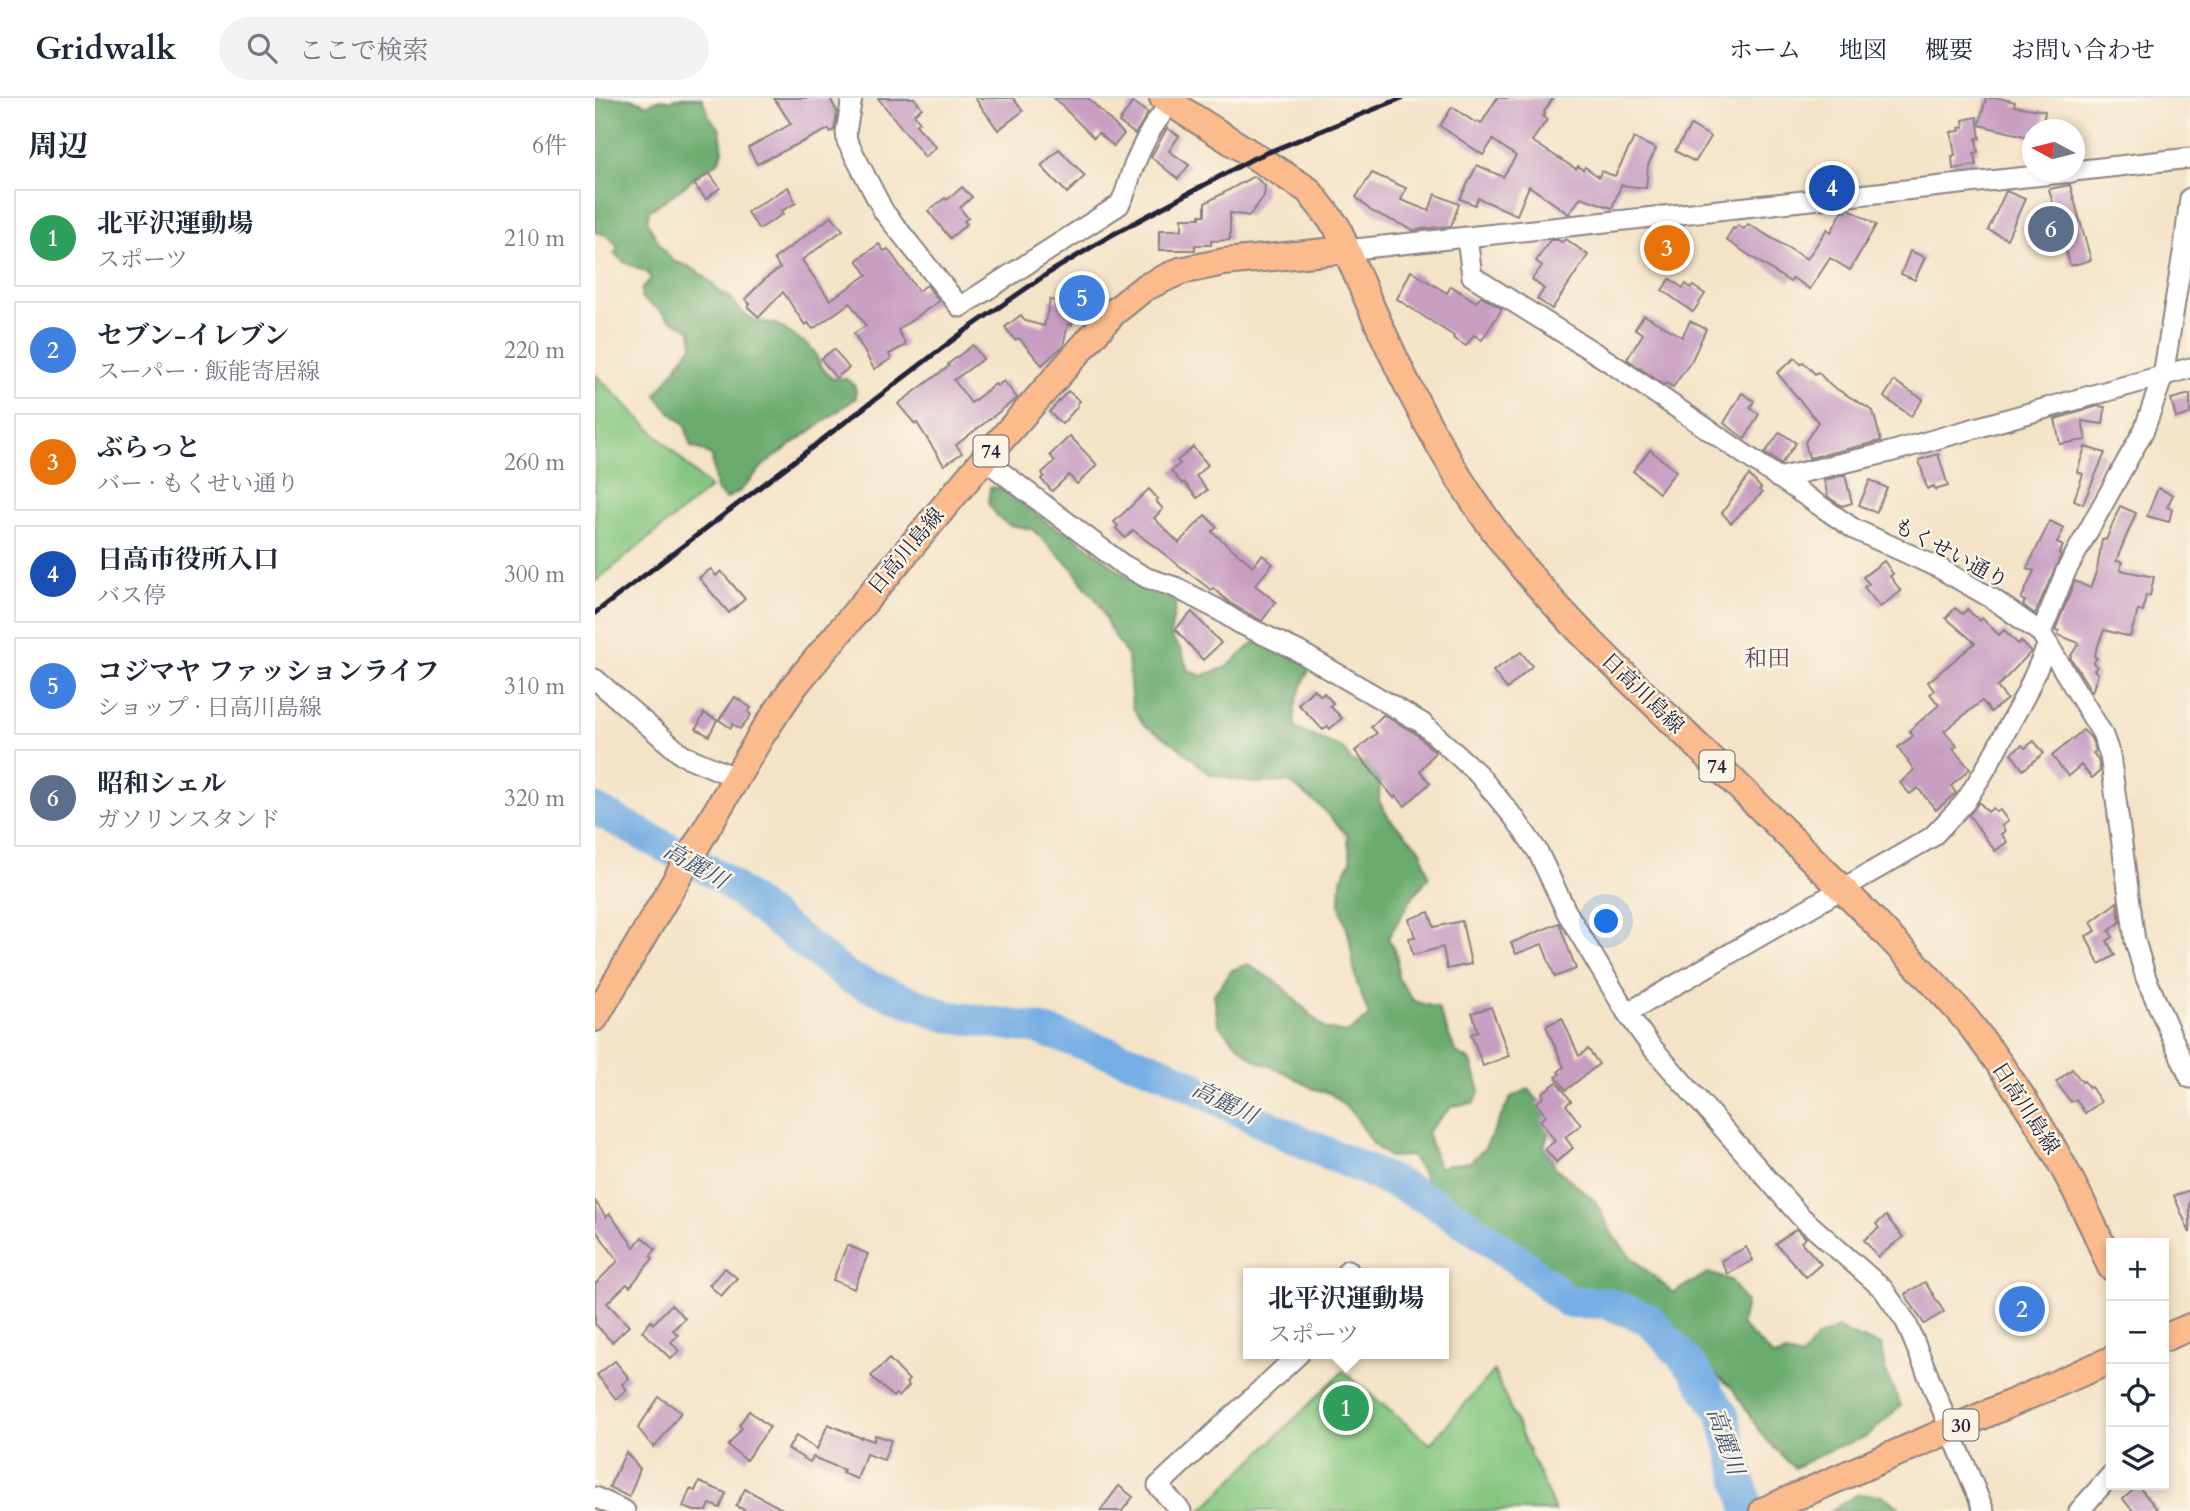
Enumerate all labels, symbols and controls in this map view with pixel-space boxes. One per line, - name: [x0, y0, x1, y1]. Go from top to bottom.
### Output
- search box: [219, 17, 709, 80]
- text: Gridwalk: [35, 26, 177, 71]
- icon: search: [243, 29, 281, 67]
- text: ここで検索: [299, 33, 429, 68]
- text: ホーム: [1729, 34, 1801, 67]
- text: 地図: [1839, 34, 1887, 67]
- text: 概要: [1925, 34, 1973, 67]
- text: お問い合わせ: [2011, 34, 2155, 67]
- north arrow: [2022, 119, 2085, 182]
- text: 周辺: [28, 126, 88, 167]
- text: 6件: [532, 130, 567, 161]
- pin: 4: [1809, 162, 1855, 214]
- pin: 6: [2028, 203, 2074, 255]
- text: 北平沢運動場: [97, 206, 253, 241]
- pin: 3: [1644, 222, 1690, 274]
- text: 1: [47, 223, 59, 254]
- text: 210 m: [504, 223, 565, 254]
- text: スポーツ: [97, 244, 188, 275]
- pin: 5: [1059, 272, 1105, 324]
- text: セブン-イレブン: [97, 318, 289, 353]
- text: 2: [47, 335, 59, 366]
- text: 220 m: [504, 335, 565, 366]
- text: スーパー · 飯能寄居線: [97, 356, 320, 387]
- text: ぶらっと: [97, 430, 201, 465]
- road number: 74: [973, 436, 1009, 466]
- text: 3: [47, 447, 59, 478]
- text: 260 m: [504, 447, 565, 478]
- text: バー · もくせい通り: [97, 468, 299, 499]
- street label: 日高川島線: [862, 502, 951, 601]
- street label: もくせい通り: [1888, 511, 2013, 596]
- text: 日高市役所入口: [97, 542, 279, 577]
- text: 4: [47, 559, 59, 590]
- text: 300 m: [504, 559, 565, 590]
- text: バス停: [97, 580, 166, 611]
- district label: 和田: [1744, 643, 1790, 674]
- street label: 日高川島線: [1595, 646, 1690, 740]
- text: コジマヤ ファッションライフ: [97, 654, 439, 689]
- text: 5: [47, 671, 59, 702]
- text: 310 m: [504, 671, 565, 702]
- text: ショップ · 日高川島線: [97, 692, 322, 723]
- road number: 74: [1699, 750, 1735, 782]
- text: 昭和シェル: [97, 766, 226, 801]
- text: 6: [47, 783, 59, 814]
- text: 320 m: [504, 783, 565, 814]
- text: ガソリンスタンド: [97, 804, 280, 835]
- water label: 高麗川: [658, 835, 736, 898]
- your location: [1589, 904, 1623, 938]
- street label: 日高川島線: [1985, 1056, 2066, 1160]
- water label: 高麗川: [1187, 1073, 1265, 1133]
- map controls: [2106, 1238, 2169, 1490]
- button: +: [2106, 1238, 2169, 1301]
- popup: [1243, 1268, 1449, 1359]
- text: 北平沢運動場: [1268, 1281, 1424, 1316]
- pin: 2: [1999, 1283, 2045, 1335]
- button: −: [2106, 1301, 2169, 1364]
- text: スポーツ: [1268, 1319, 1359, 1350]
- button: locate: [2106, 1364, 2169, 1427]
- pin: 1: [1323, 1382, 1369, 1434]
- water label: 高麗川: [1700, 1403, 1752, 1482]
- road number: 30: [1943, 1410, 1979, 1441]
- button: layers: [2106, 1427, 2169, 1490]

